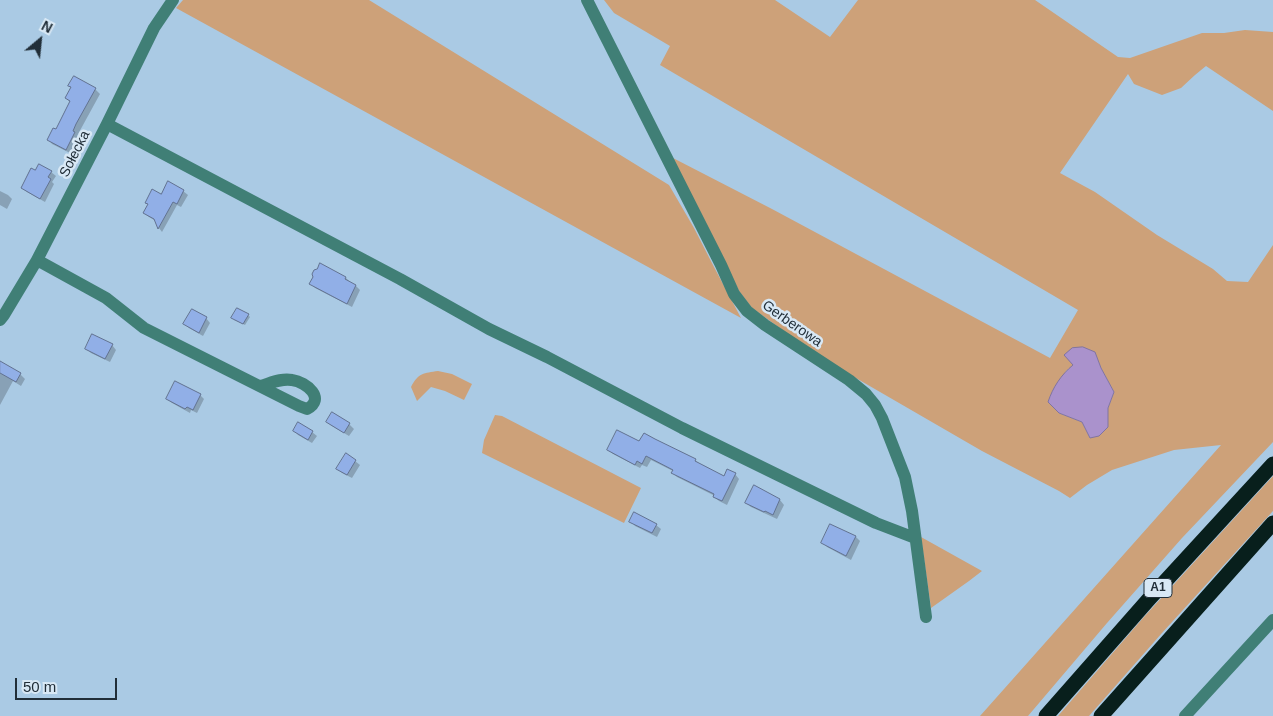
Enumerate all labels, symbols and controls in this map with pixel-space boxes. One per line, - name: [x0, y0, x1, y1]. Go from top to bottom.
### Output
- north arrow: [15, 15, 65, 65]
- text: N: [39, 17, 55, 36]
- street label: Sołecka: [56, 128, 94, 180]
- street label: Gerberowa: [759, 297, 825, 351]
- road number: A1: [1144, 578, 1172, 598]
- scale bar: [18, 668, 120, 700]
- text: 50 m: [23, 678, 56, 695]

